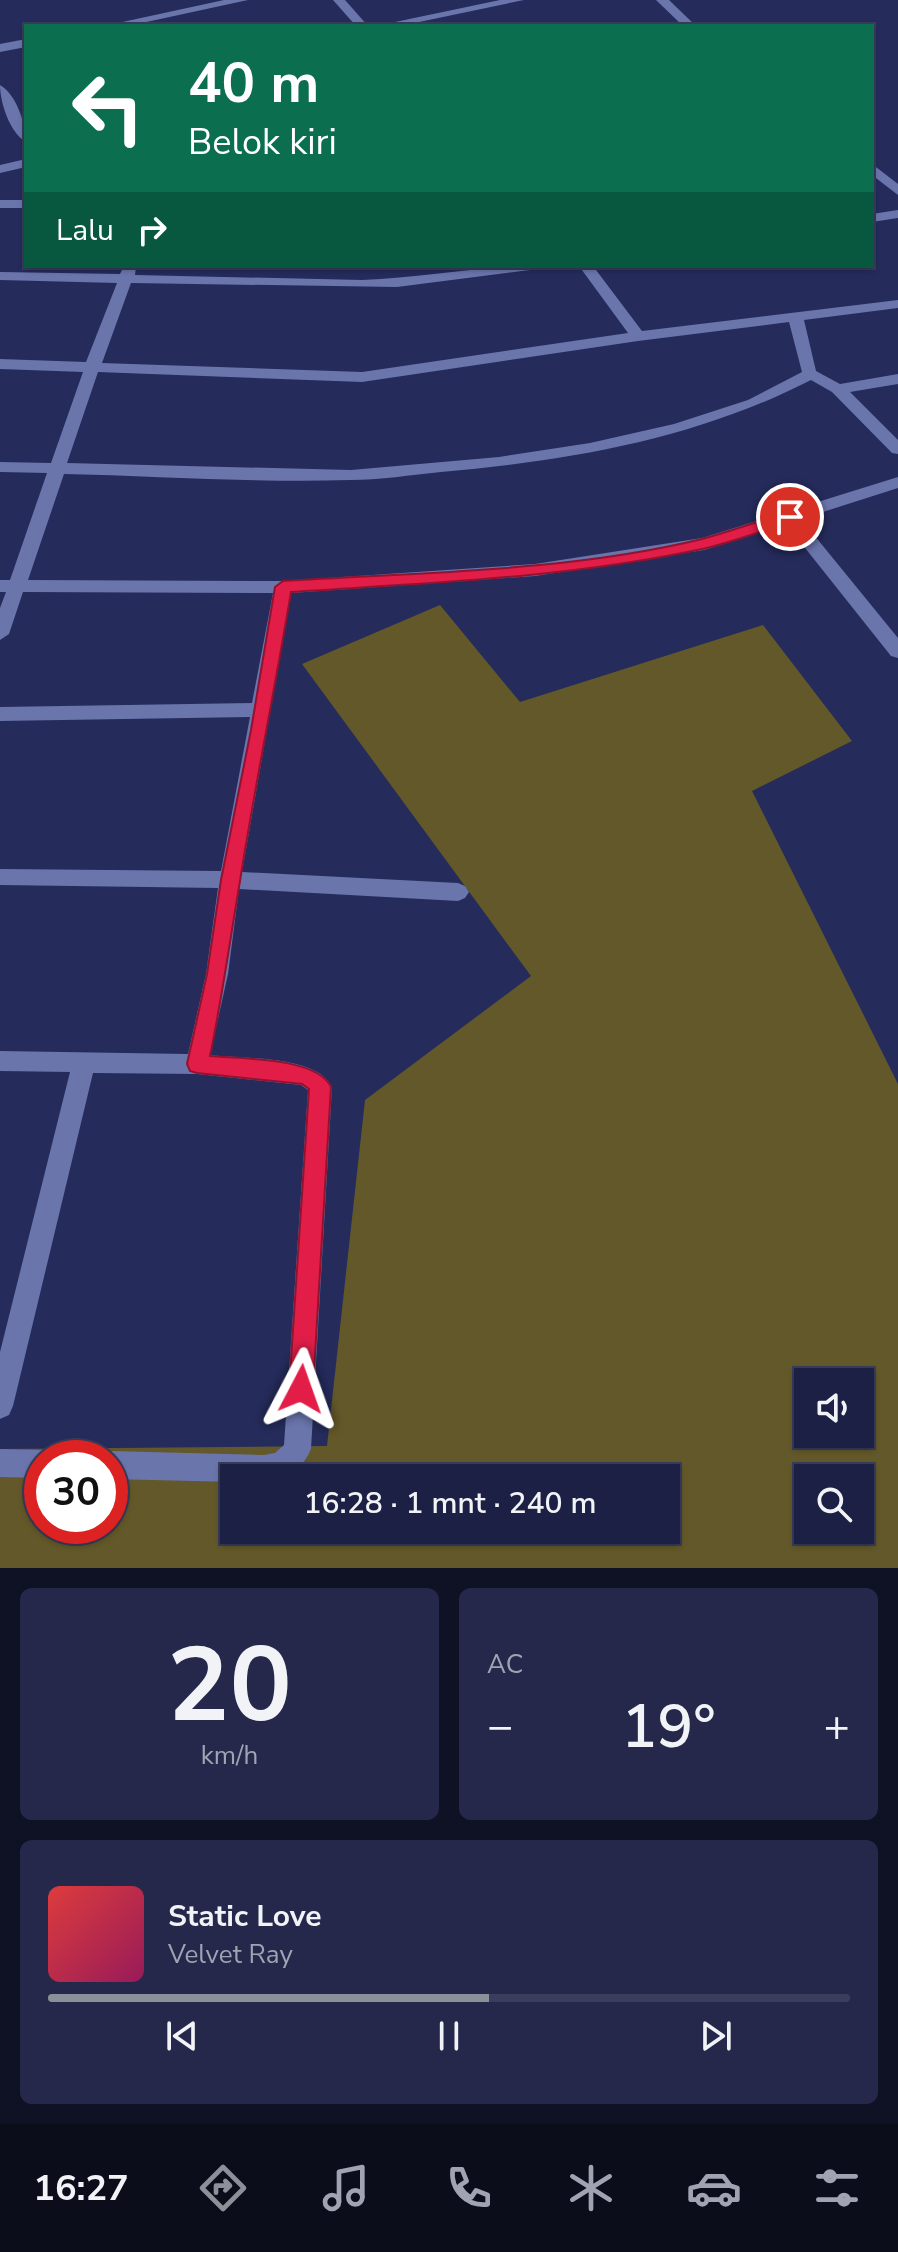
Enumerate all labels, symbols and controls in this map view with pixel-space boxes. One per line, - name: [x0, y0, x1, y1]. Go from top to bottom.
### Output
- text: 40 m: [188, 45, 319, 122]
- icon: left: [56, 56, 160, 160]
- text: Belok kiri: [188, 118, 337, 167]
- icon: right: [130, 208, 174, 252]
- text: Lalu: [56, 210, 114, 251]
- pin: [756, 483, 824, 551]
- icon: arrive: [768, 495, 812, 539]
- position arrow: [259, 1347, 343, 1431]
- map controls: [794, 1368, 874, 1544]
- button: sound: [794, 1368, 874, 1448]
- speed limit sign: 30: [24, 1440, 128, 1544]
- button: search: [794, 1464, 874, 1544]
- text: 16:28 · 1 mnt · 240 m: [304, 1483, 596, 1524]
- text: 20: [167, 1615, 292, 1757]
- text: AC: [487, 1647, 523, 1682]
- text: 19°: [621, 1686, 716, 1768]
- text: −: [487, 1697, 513, 1757]
- text: +: [824, 1697, 850, 1757]
- text: km/h: [201, 1738, 258, 1773]
- text: Static Love: [168, 1896, 322, 1937]
- text: Velvet Ray: [168, 1937, 293, 1972]
- icon: previous: [160, 2014, 204, 2058]
- icon: pause: [427, 2014, 471, 2058]
- icon: next: [694, 2014, 738, 2058]
- icon: directions: [195, 2160, 251, 2216]
- icon: music: [318, 2160, 374, 2216]
- icon: phone: [441, 2160, 497, 2216]
- icon: climate: [563, 2160, 619, 2216]
- icon: car: [686, 2160, 742, 2216]
- icon: filters: [809, 2160, 865, 2216]
- text: 16:27: [33, 2164, 129, 2213]

